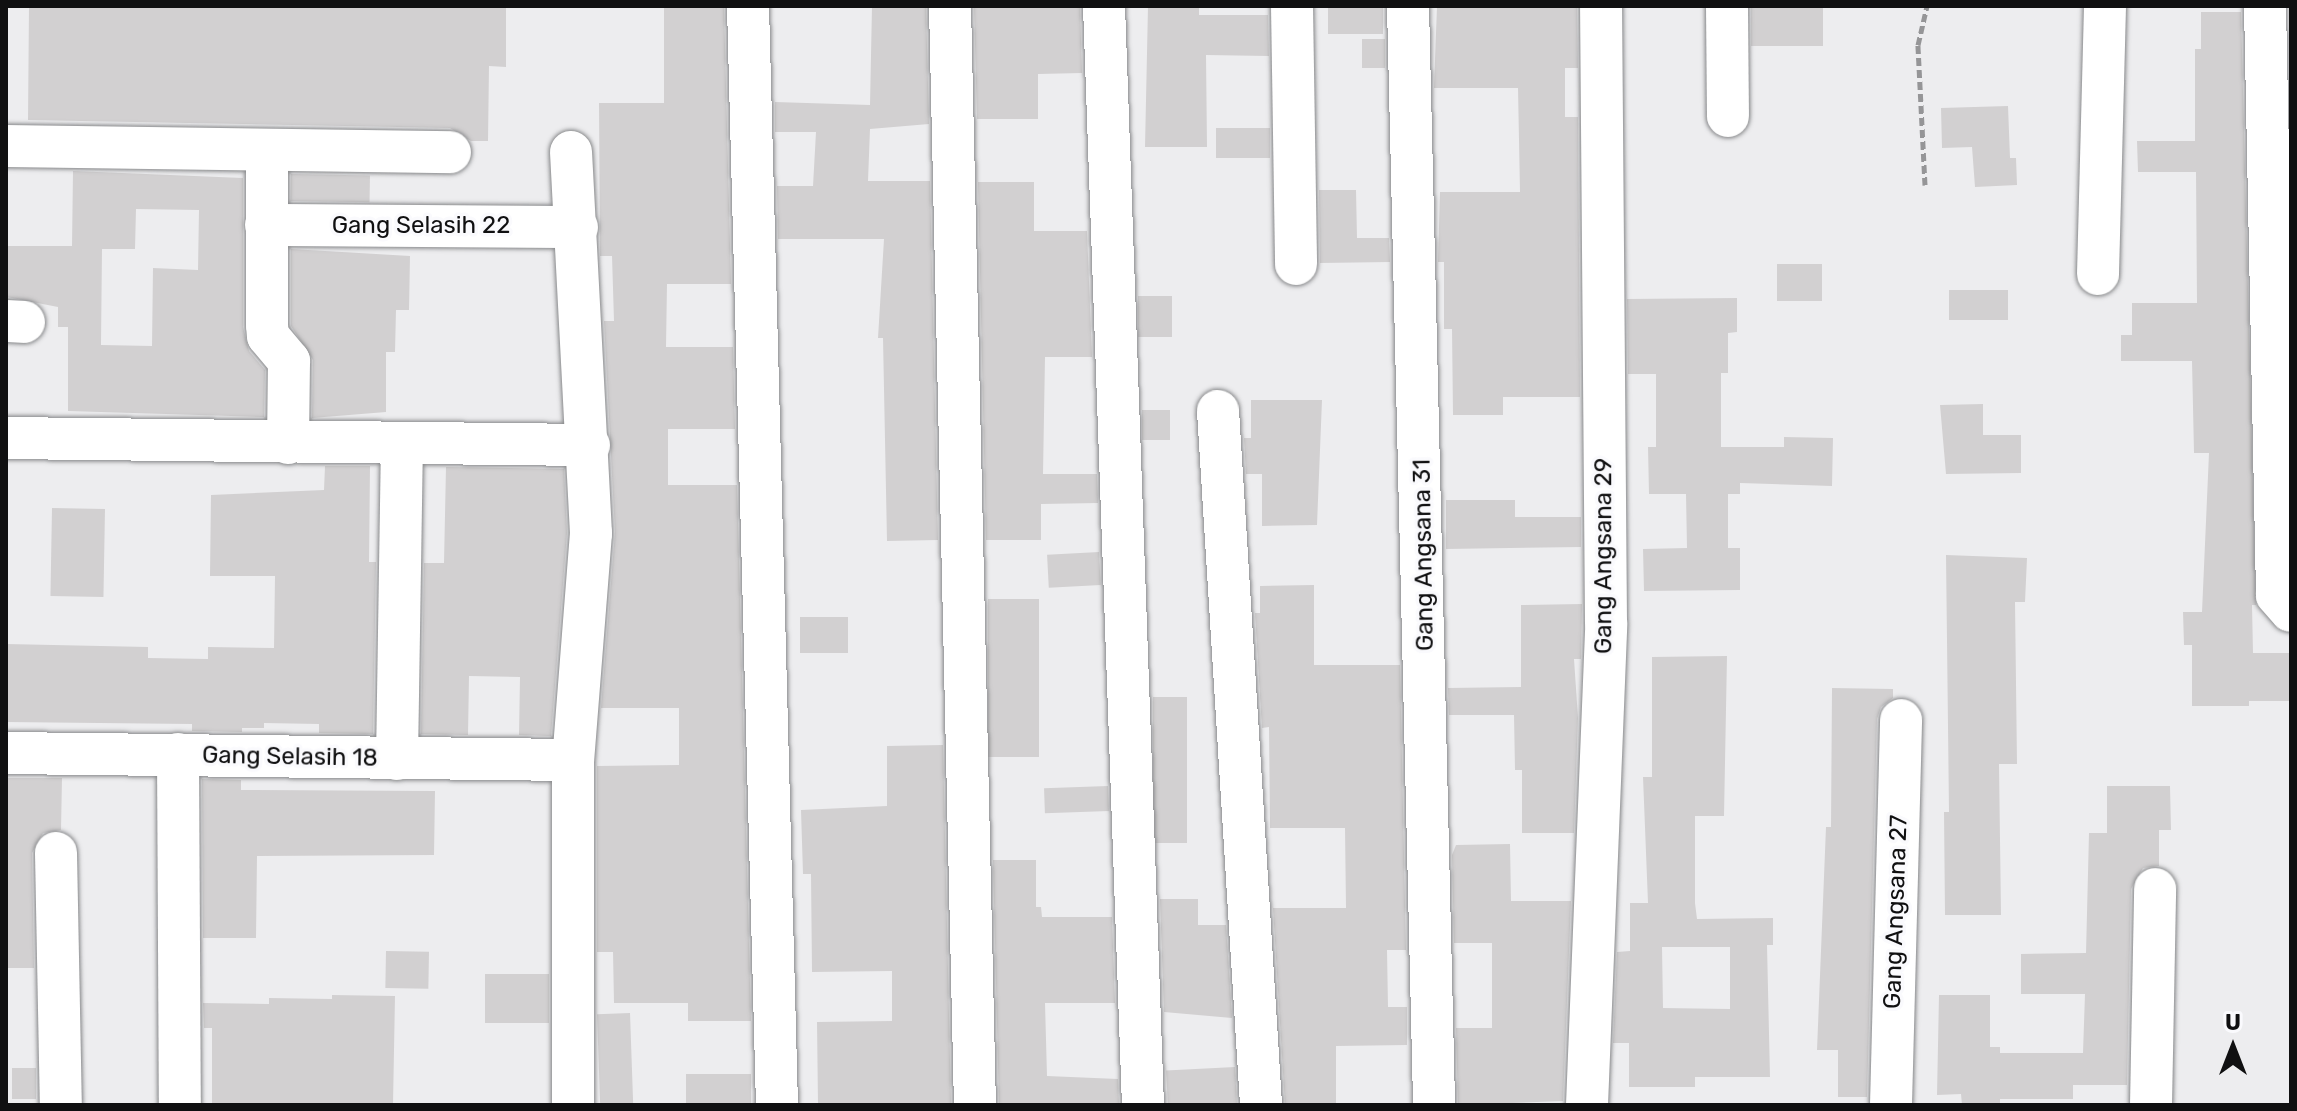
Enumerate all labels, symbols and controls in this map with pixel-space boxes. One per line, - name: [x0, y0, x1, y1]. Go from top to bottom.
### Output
- street label: Gang Selasih 22: [332, 212, 510, 240]
- street label: Gang Angsana 31: [1408, 458, 1440, 652]
- street label: Gang Angsana 29: [1590, 458, 1618, 654]
- street label: Gang Selasih 18: [202, 741, 378, 773]
- street label: Gang Angsana 27: [1878, 814, 1914, 1010]
- north arrow: [2193, 1007, 2273, 1087]
- text: U: [2225, 1009, 2241, 1036]

